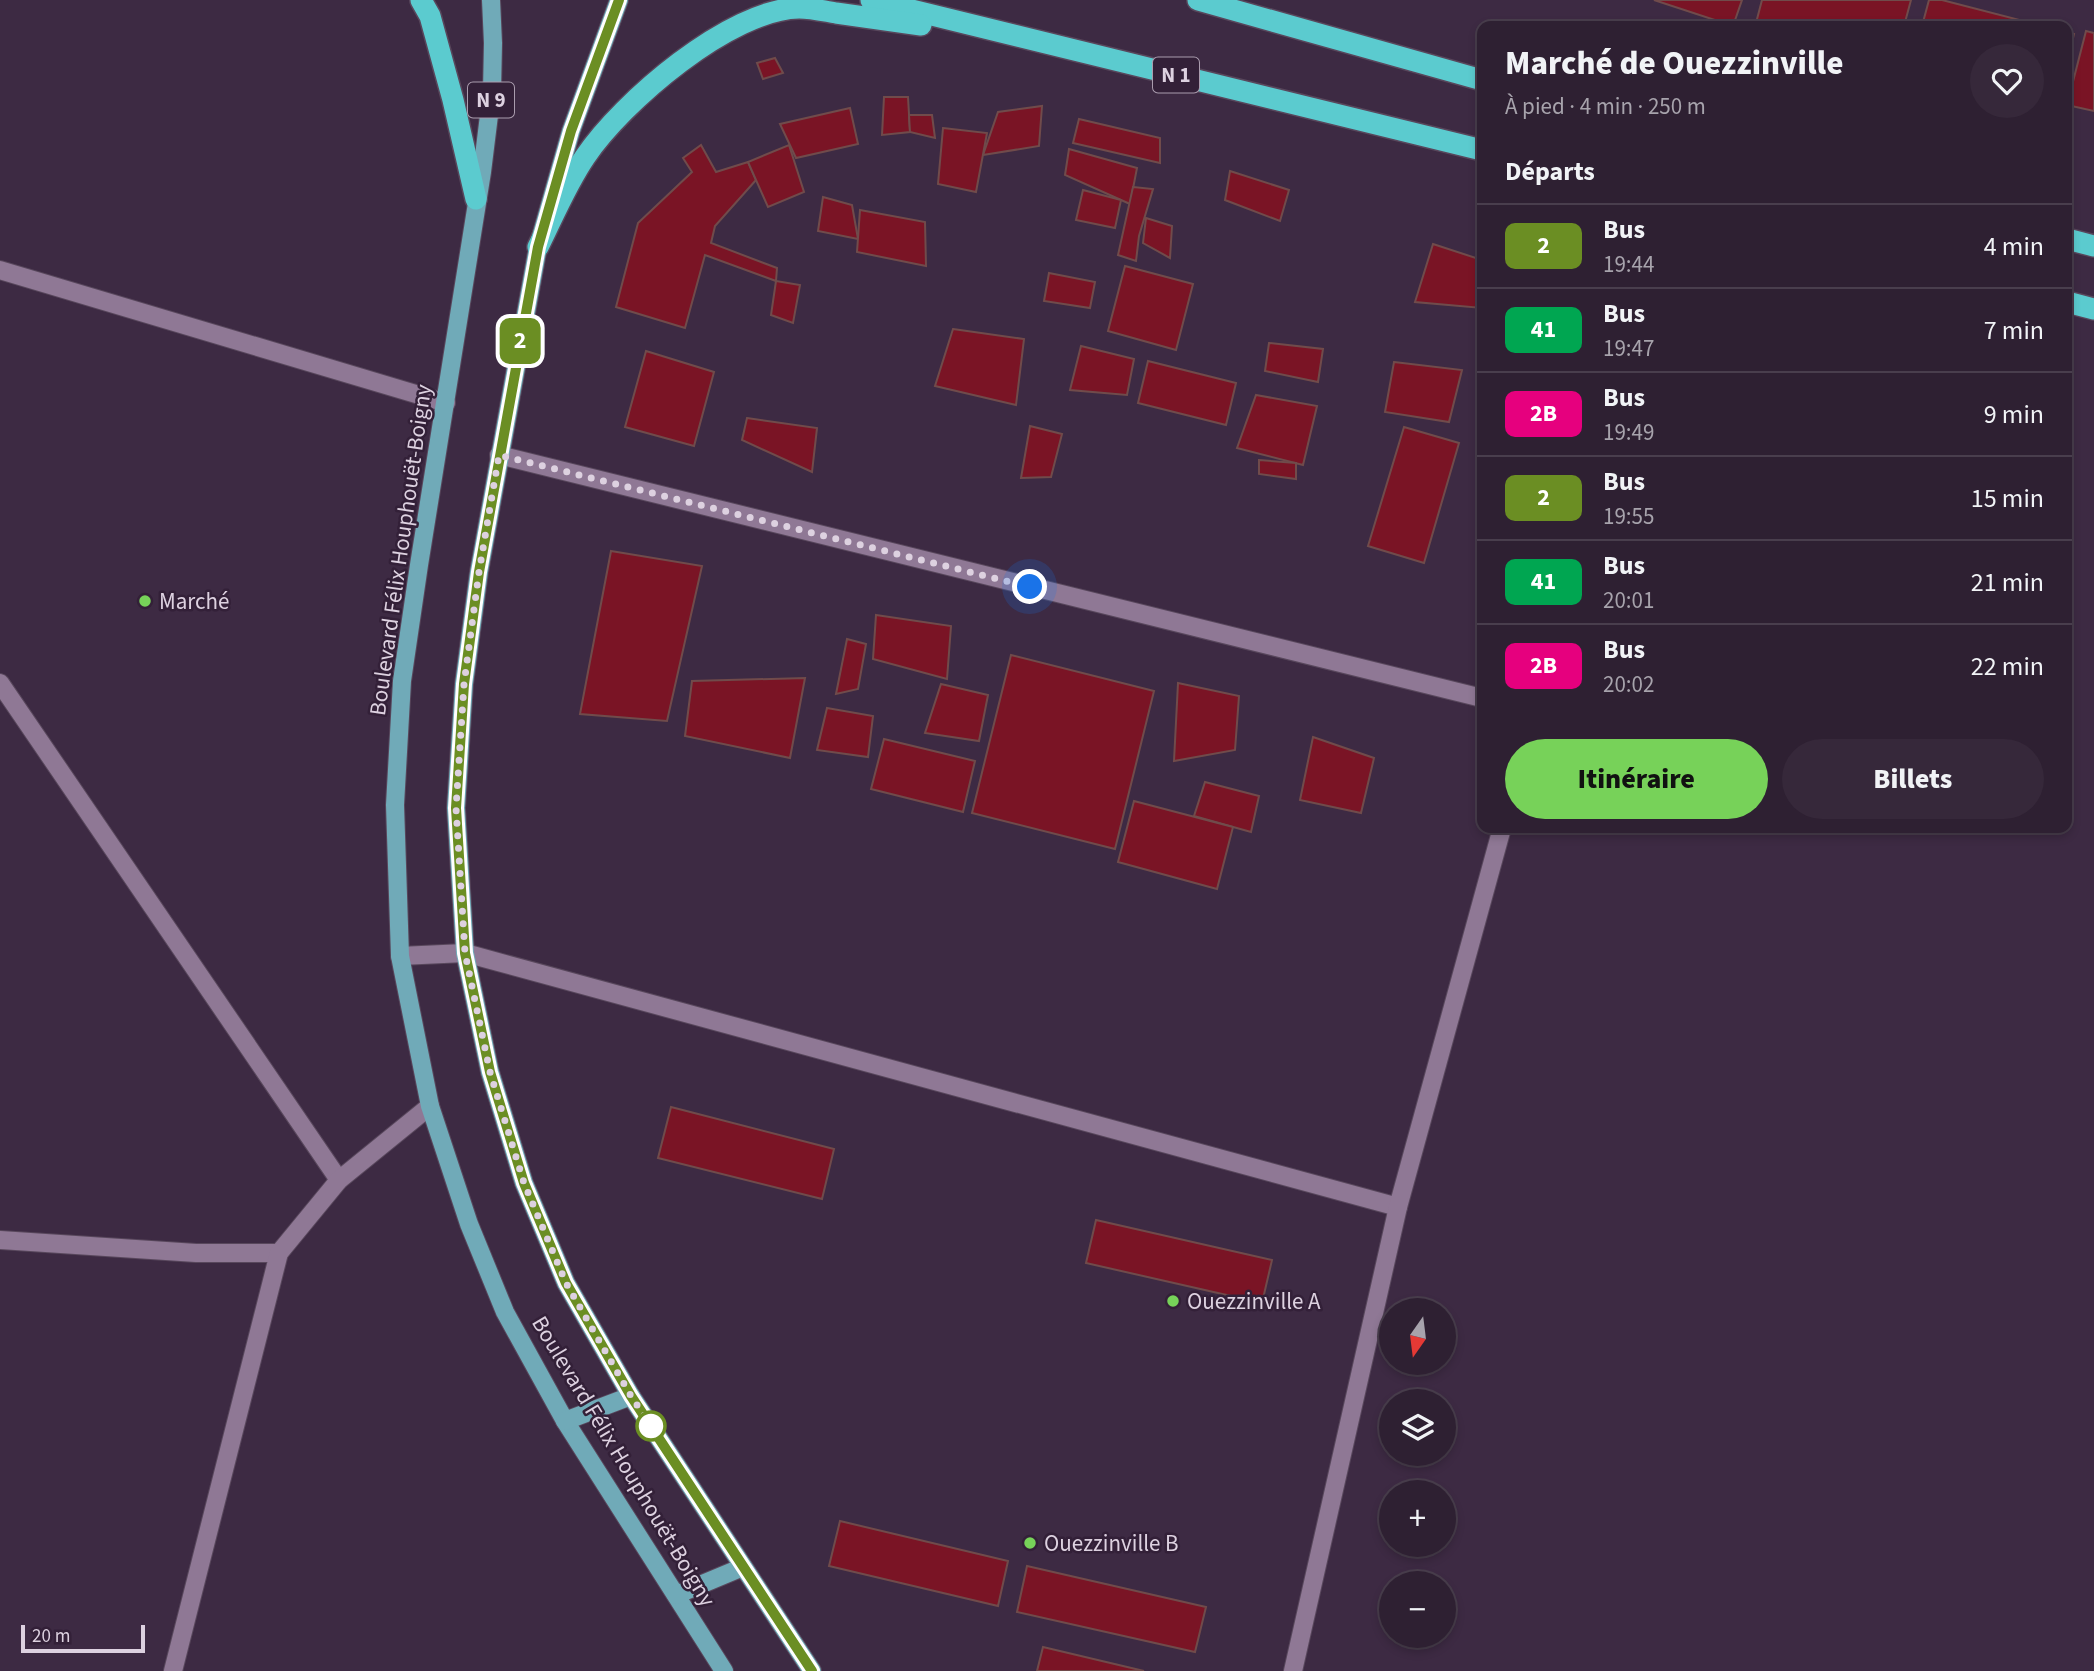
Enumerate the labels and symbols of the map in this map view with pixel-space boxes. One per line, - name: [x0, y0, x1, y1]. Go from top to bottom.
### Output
- road number: N 1: [1153, 57, 1199, 92]
- road number: N 9: [468, 82, 514, 118]
- line badge: 2: [497, 318, 543, 364]
- street label: Boulevard Félix Houphouët-Boigny: [361, 382, 440, 718]
- your location: [1012, 569, 1047, 604]
- place label: Marché: [159, 585, 229, 618]
- marker: Marché: [137, 593, 153, 609]
- place label: Ouezzinville A: [1187, 1285, 1321, 1318]
- marker: Ouezzinville A: [1165, 1293, 1181, 1309]
- north arrow: [1379, 1298, 1456, 1376]
- street label: Boulevard Félix Houphouët-Boigny: [523, 1310, 724, 1613]
- unlabelled marker: [636, 1411, 666, 1441]
- place label: Ouezzinville B: [1044, 1527, 1179, 1560]
- marker: Ouezzinville B: [1022, 1535, 1038, 1551]
- scale bar: [21, 1622, 145, 1654]

